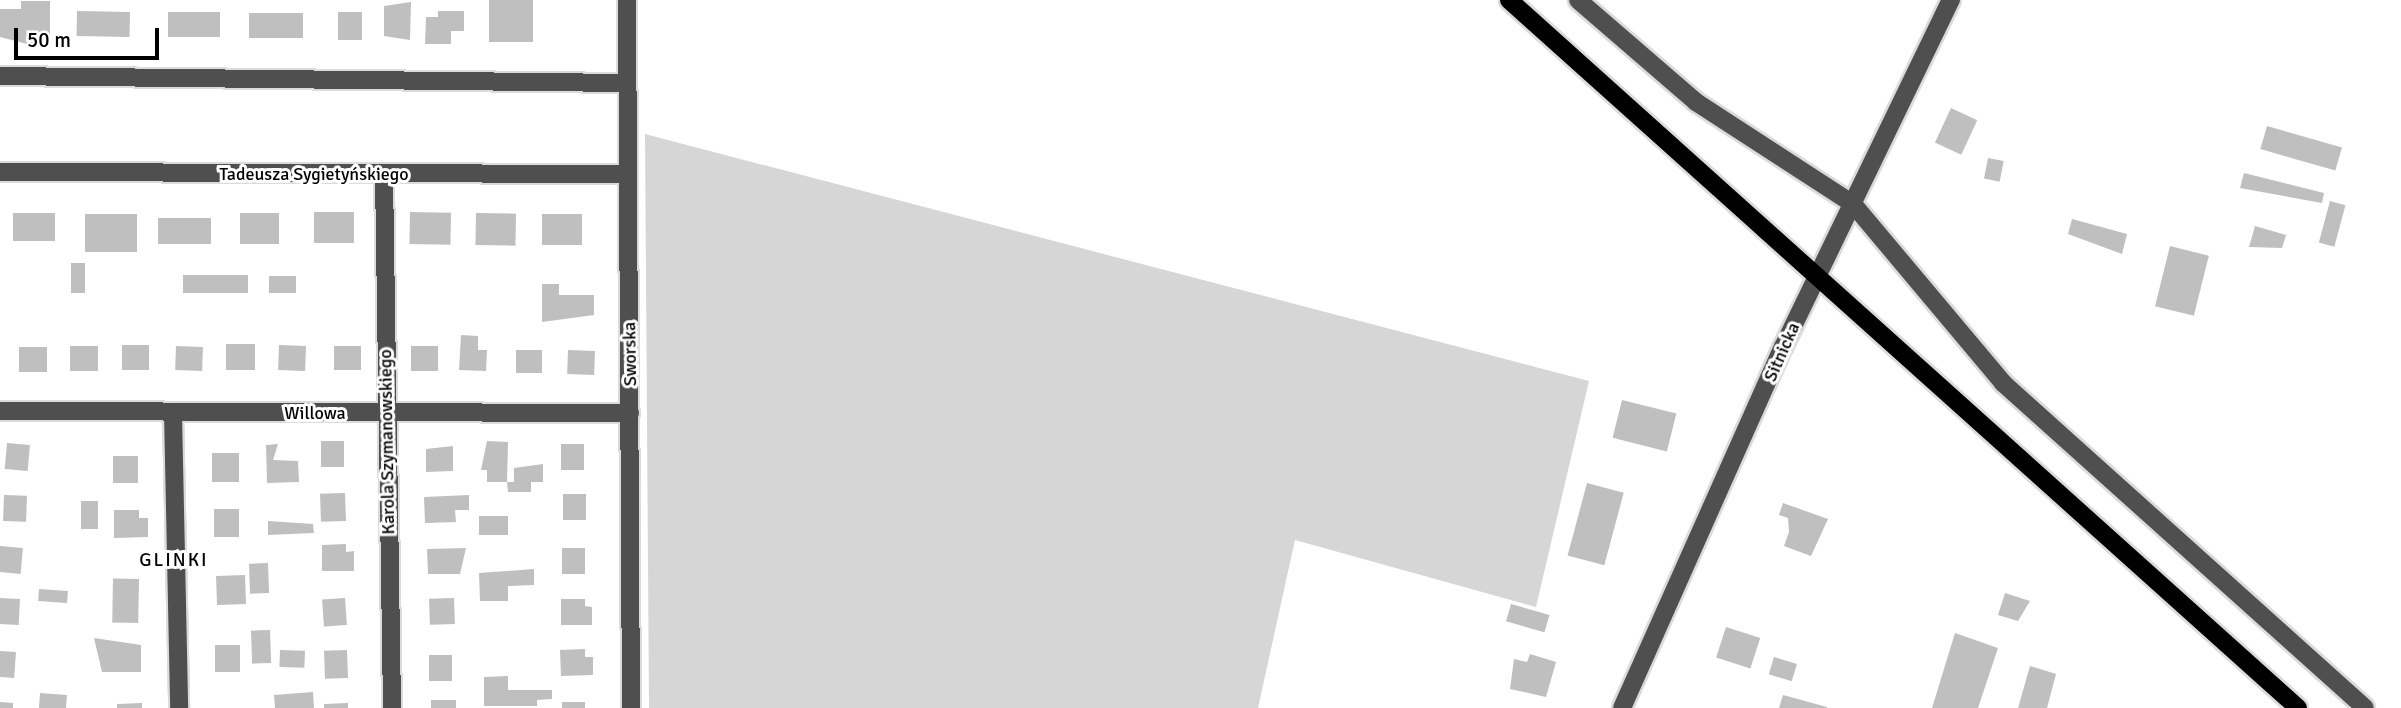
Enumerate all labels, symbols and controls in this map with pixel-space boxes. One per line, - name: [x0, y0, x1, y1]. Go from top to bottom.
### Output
- scale bar: [18, 14, 163, 58]
- text: 50 m: [27, 27, 71, 53]
- street label: Tadeusza Sygietyńskiego: [219, 163, 409, 185]
- street label: Sitnicka: [1759, 319, 1805, 385]
- street label: Sworska: [619, 322, 641, 386]
- street label: Karola Szymanowskiego: [375, 349, 399, 535]
- street label: Willowa: [284, 402, 346, 424]
- district label: GLINKI: [140, 550, 208, 572]

